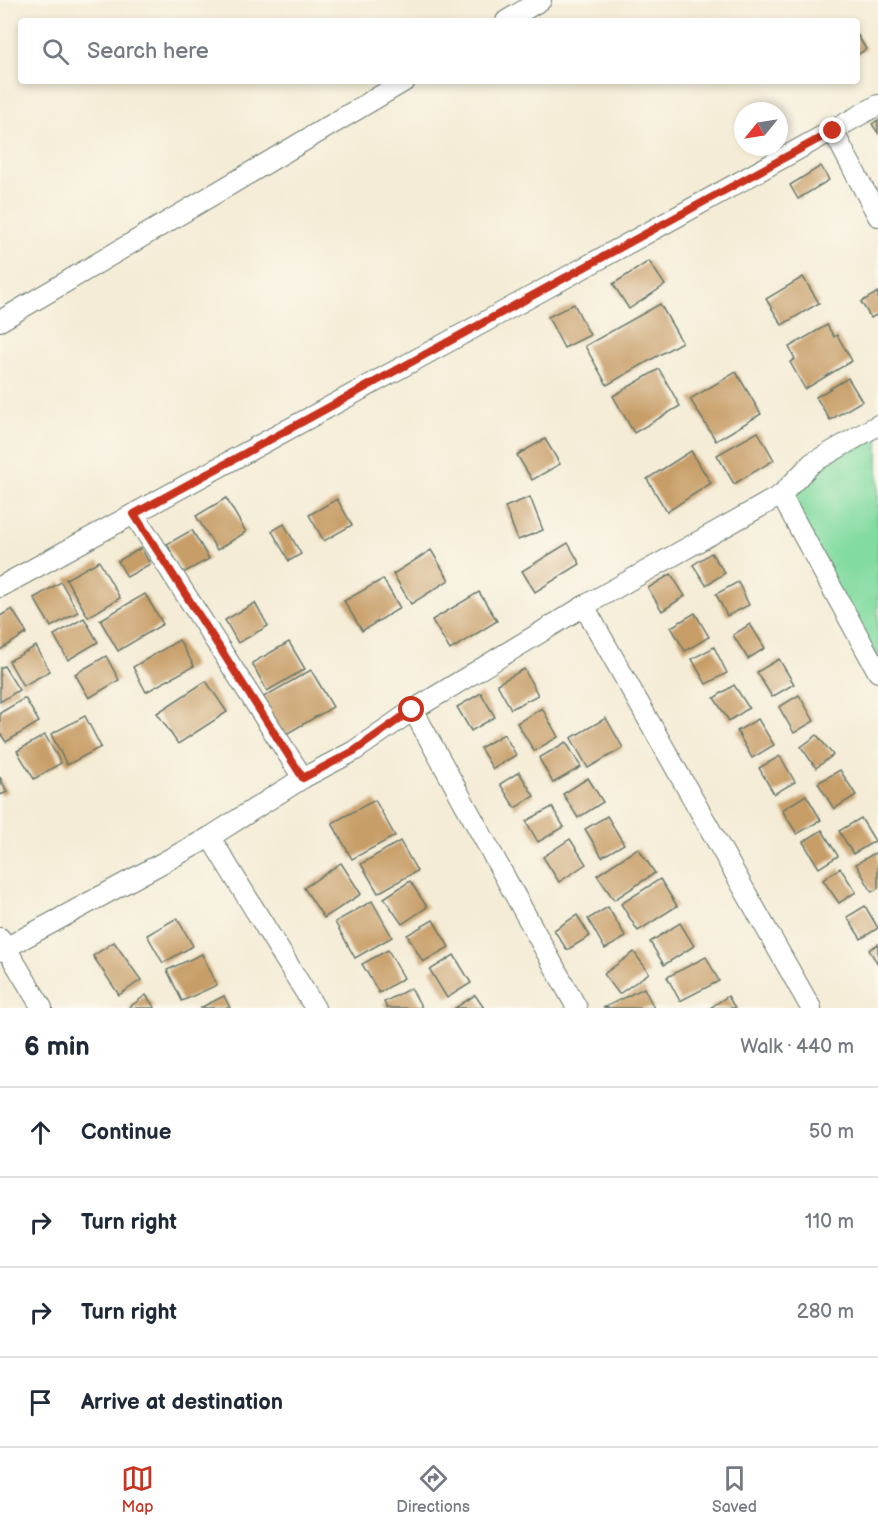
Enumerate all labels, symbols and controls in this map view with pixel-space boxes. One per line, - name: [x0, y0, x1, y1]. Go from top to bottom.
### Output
- search box: [18, 18, 860, 84]
- icon: search: [39, 35, 72, 68]
- text: Search here: [87, 38, 209, 65]
- north arrow: [734, 102, 788, 156]
- route end: [819, 117, 845, 143]
- route start: [398, 696, 424, 722]
- text: 6 min: [24, 1032, 90, 1063]
- text: Walk · 440 m: [740, 1035, 854, 1059]
- icon: ahead: [24, 1116, 57, 1149]
- text: Continue: [81, 1119, 171, 1146]
- text: 50 m: [809, 1120, 854, 1144]
- icon: right: [24, 1206, 57, 1239]
- text: Turn right: [81, 1209, 177, 1236]
- text: 110 m: [805, 1210, 854, 1234]
- icon: right: [24, 1296, 57, 1329]
- text: Turn right: [81, 1299, 177, 1326]
- text: 280 m: [797, 1300, 854, 1324]
- icon: arrive: [24, 1386, 57, 1419]
- text: Arrive at destination: [81, 1389, 283, 1416]
- tab: Map: [121, 1462, 154, 1517]
- tab: Directions: [396, 1462, 470, 1517]
- tab: Saved: [712, 1462, 757, 1517]

